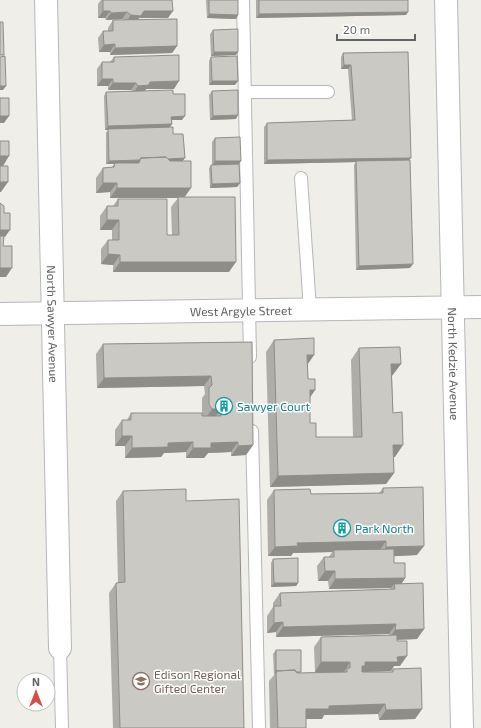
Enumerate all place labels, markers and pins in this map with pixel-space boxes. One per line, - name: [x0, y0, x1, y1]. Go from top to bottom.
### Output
- building icon: Sawyer Court: [214, 396, 234, 416]
- place label: Sawyer Court: [237, 399, 310, 413]
- building icon: Park North: [332, 518, 352, 538]
- place label: Park North: [355, 521, 414, 535]
- place label: Edison Regional Gifted Center: [154, 667, 241, 695]
- school or university icon: Edison Regional Gifted Center: [131, 671, 151, 691]

